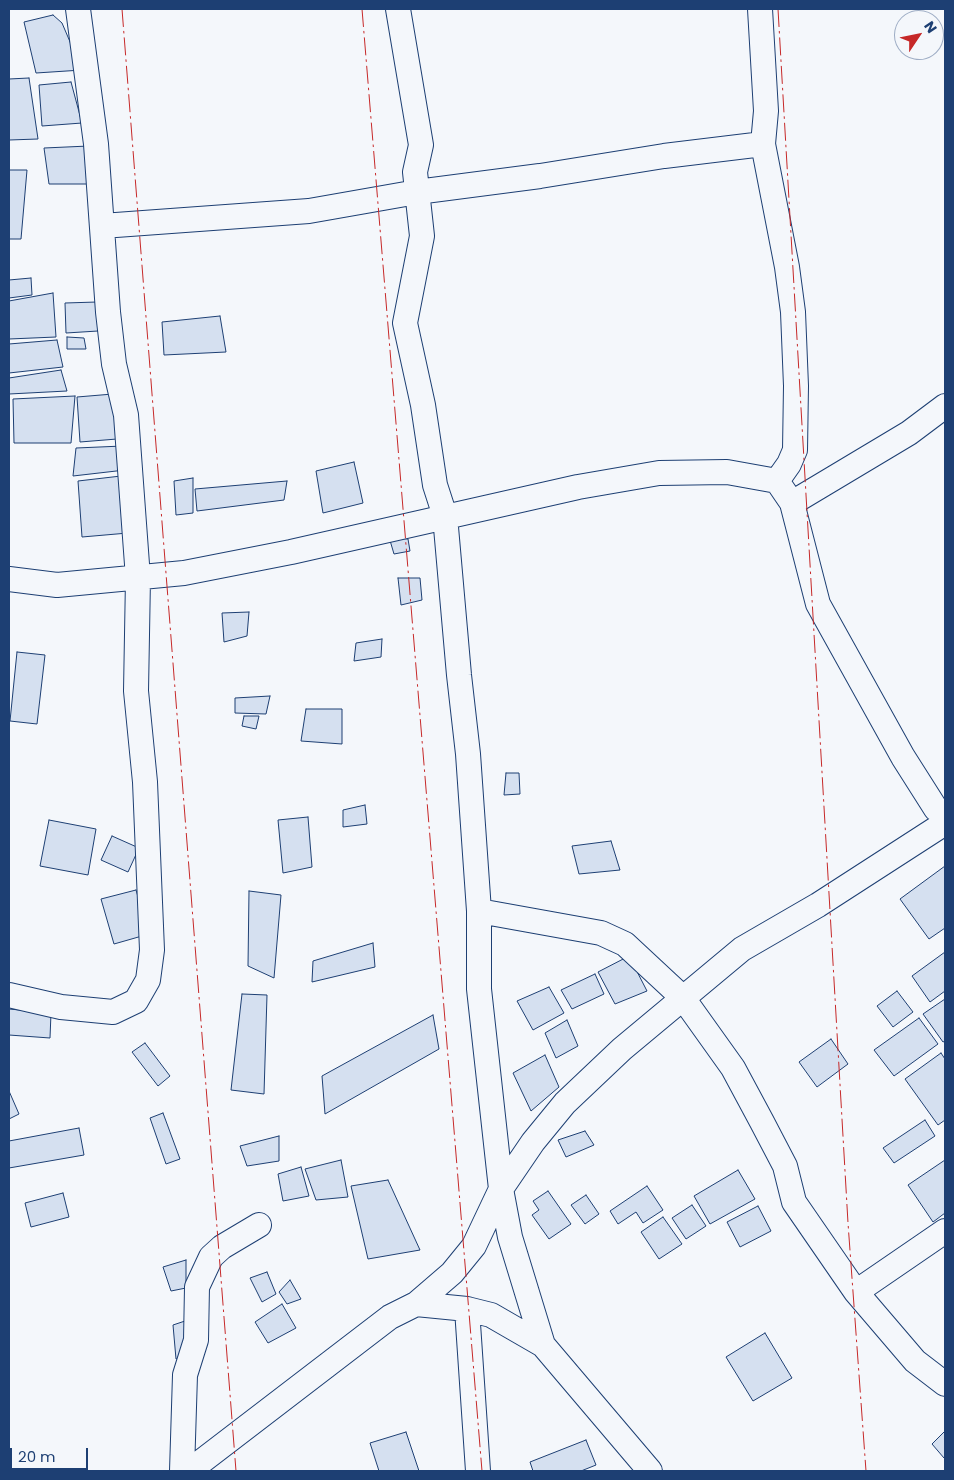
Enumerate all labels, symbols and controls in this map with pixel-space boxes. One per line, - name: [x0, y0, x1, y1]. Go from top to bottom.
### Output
- north arrow: [894, 10, 944, 60]
- text: N: [919, 17, 942, 37]
- scale bar: [12, 1438, 90, 1470]
- text: 20 m: [18, 1446, 56, 1467]

